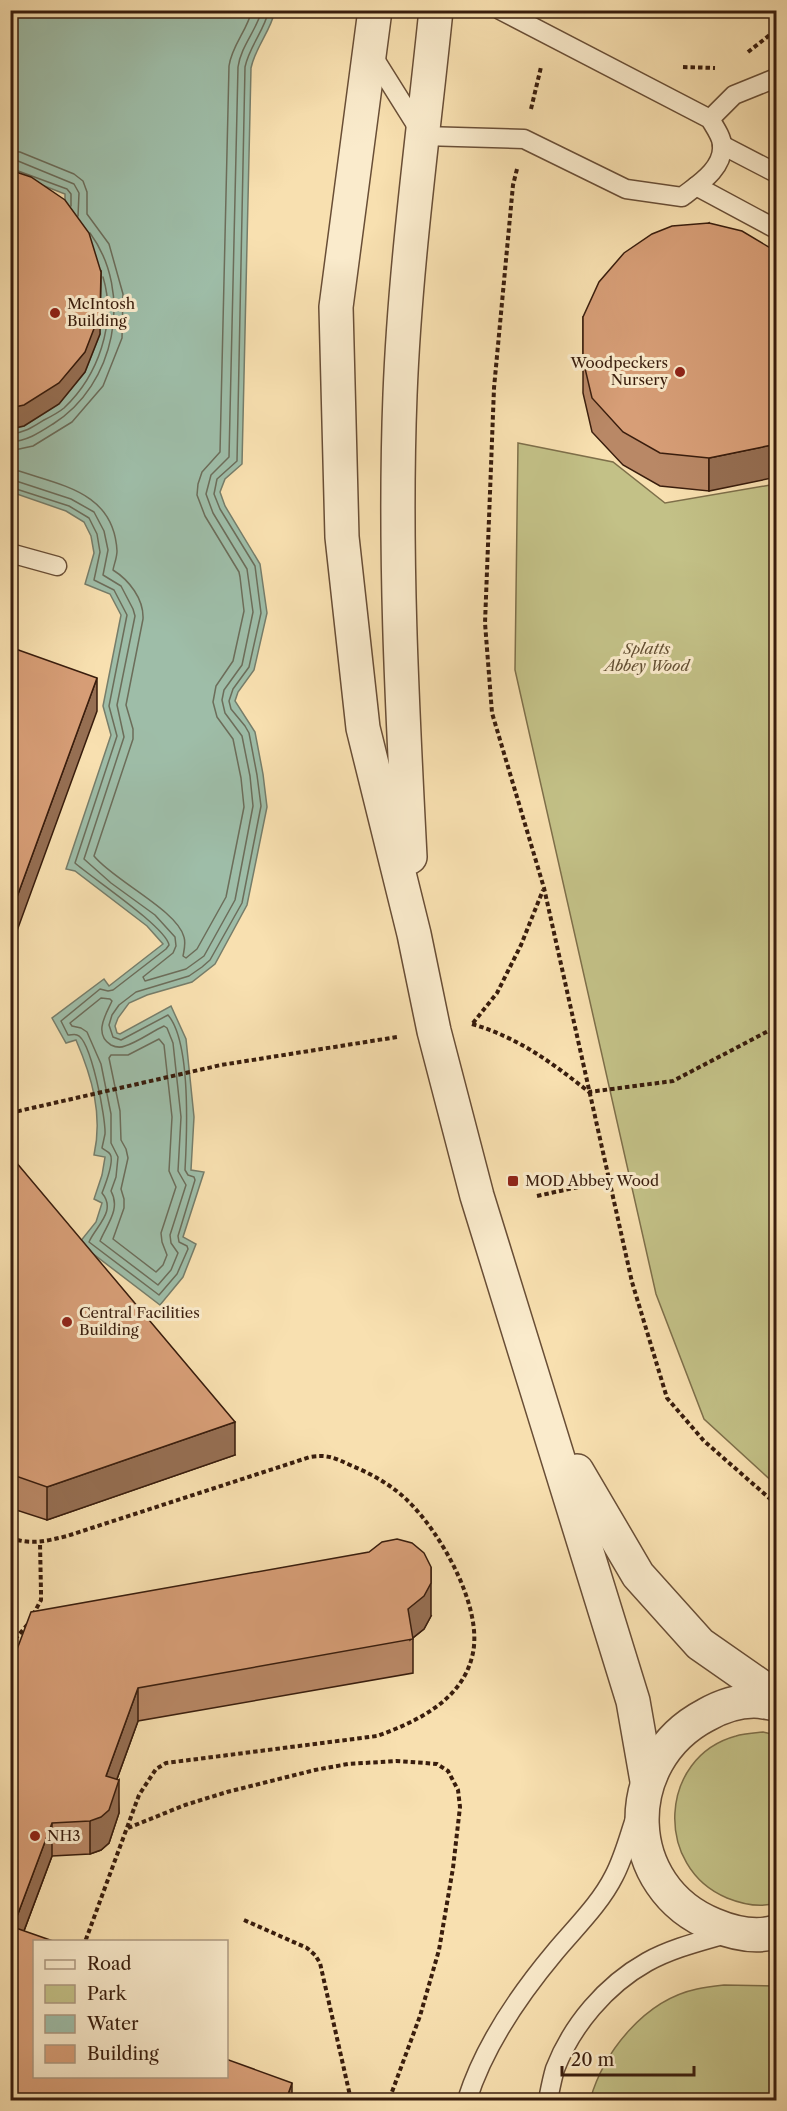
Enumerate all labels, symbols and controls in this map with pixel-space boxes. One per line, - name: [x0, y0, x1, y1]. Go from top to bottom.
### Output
- place label: McIntosh Building: [67, 294, 136, 330]
- marker: McIntosh Building: [48, 306, 62, 320]
- place label: Woodpeckers Nursery: [569, 353, 669, 389]
- marker: Woodpeckers Nursery: [673, 365, 687, 379]
- park label: Splatts Abbey Wood: [603, 639, 691, 675]
- place label: MOD Abbey Wood: [525, 1171, 659, 1190]
- marker: MOD Abbey Wood: [506, 1174, 520, 1188]
- place label: Central Facilities Building: [79, 1303, 200, 1339]
- marker: Central Facilities Building: [60, 1315, 74, 1329]
- place label: NH3: [47, 1826, 81, 1845]
- marker: NH3: [28, 1829, 42, 1843]
- legend: [33, 1940, 228, 2078]
- text: Road: [87, 1953, 132, 1975]
- text: Park: [87, 1983, 128, 2005]
- text: Water: [86, 2013, 139, 2035]
- scale bar: [562, 2039, 694, 2077]
- text: Building: [87, 2043, 159, 2065]
- text: 20 m: [571, 2049, 615, 2071]

